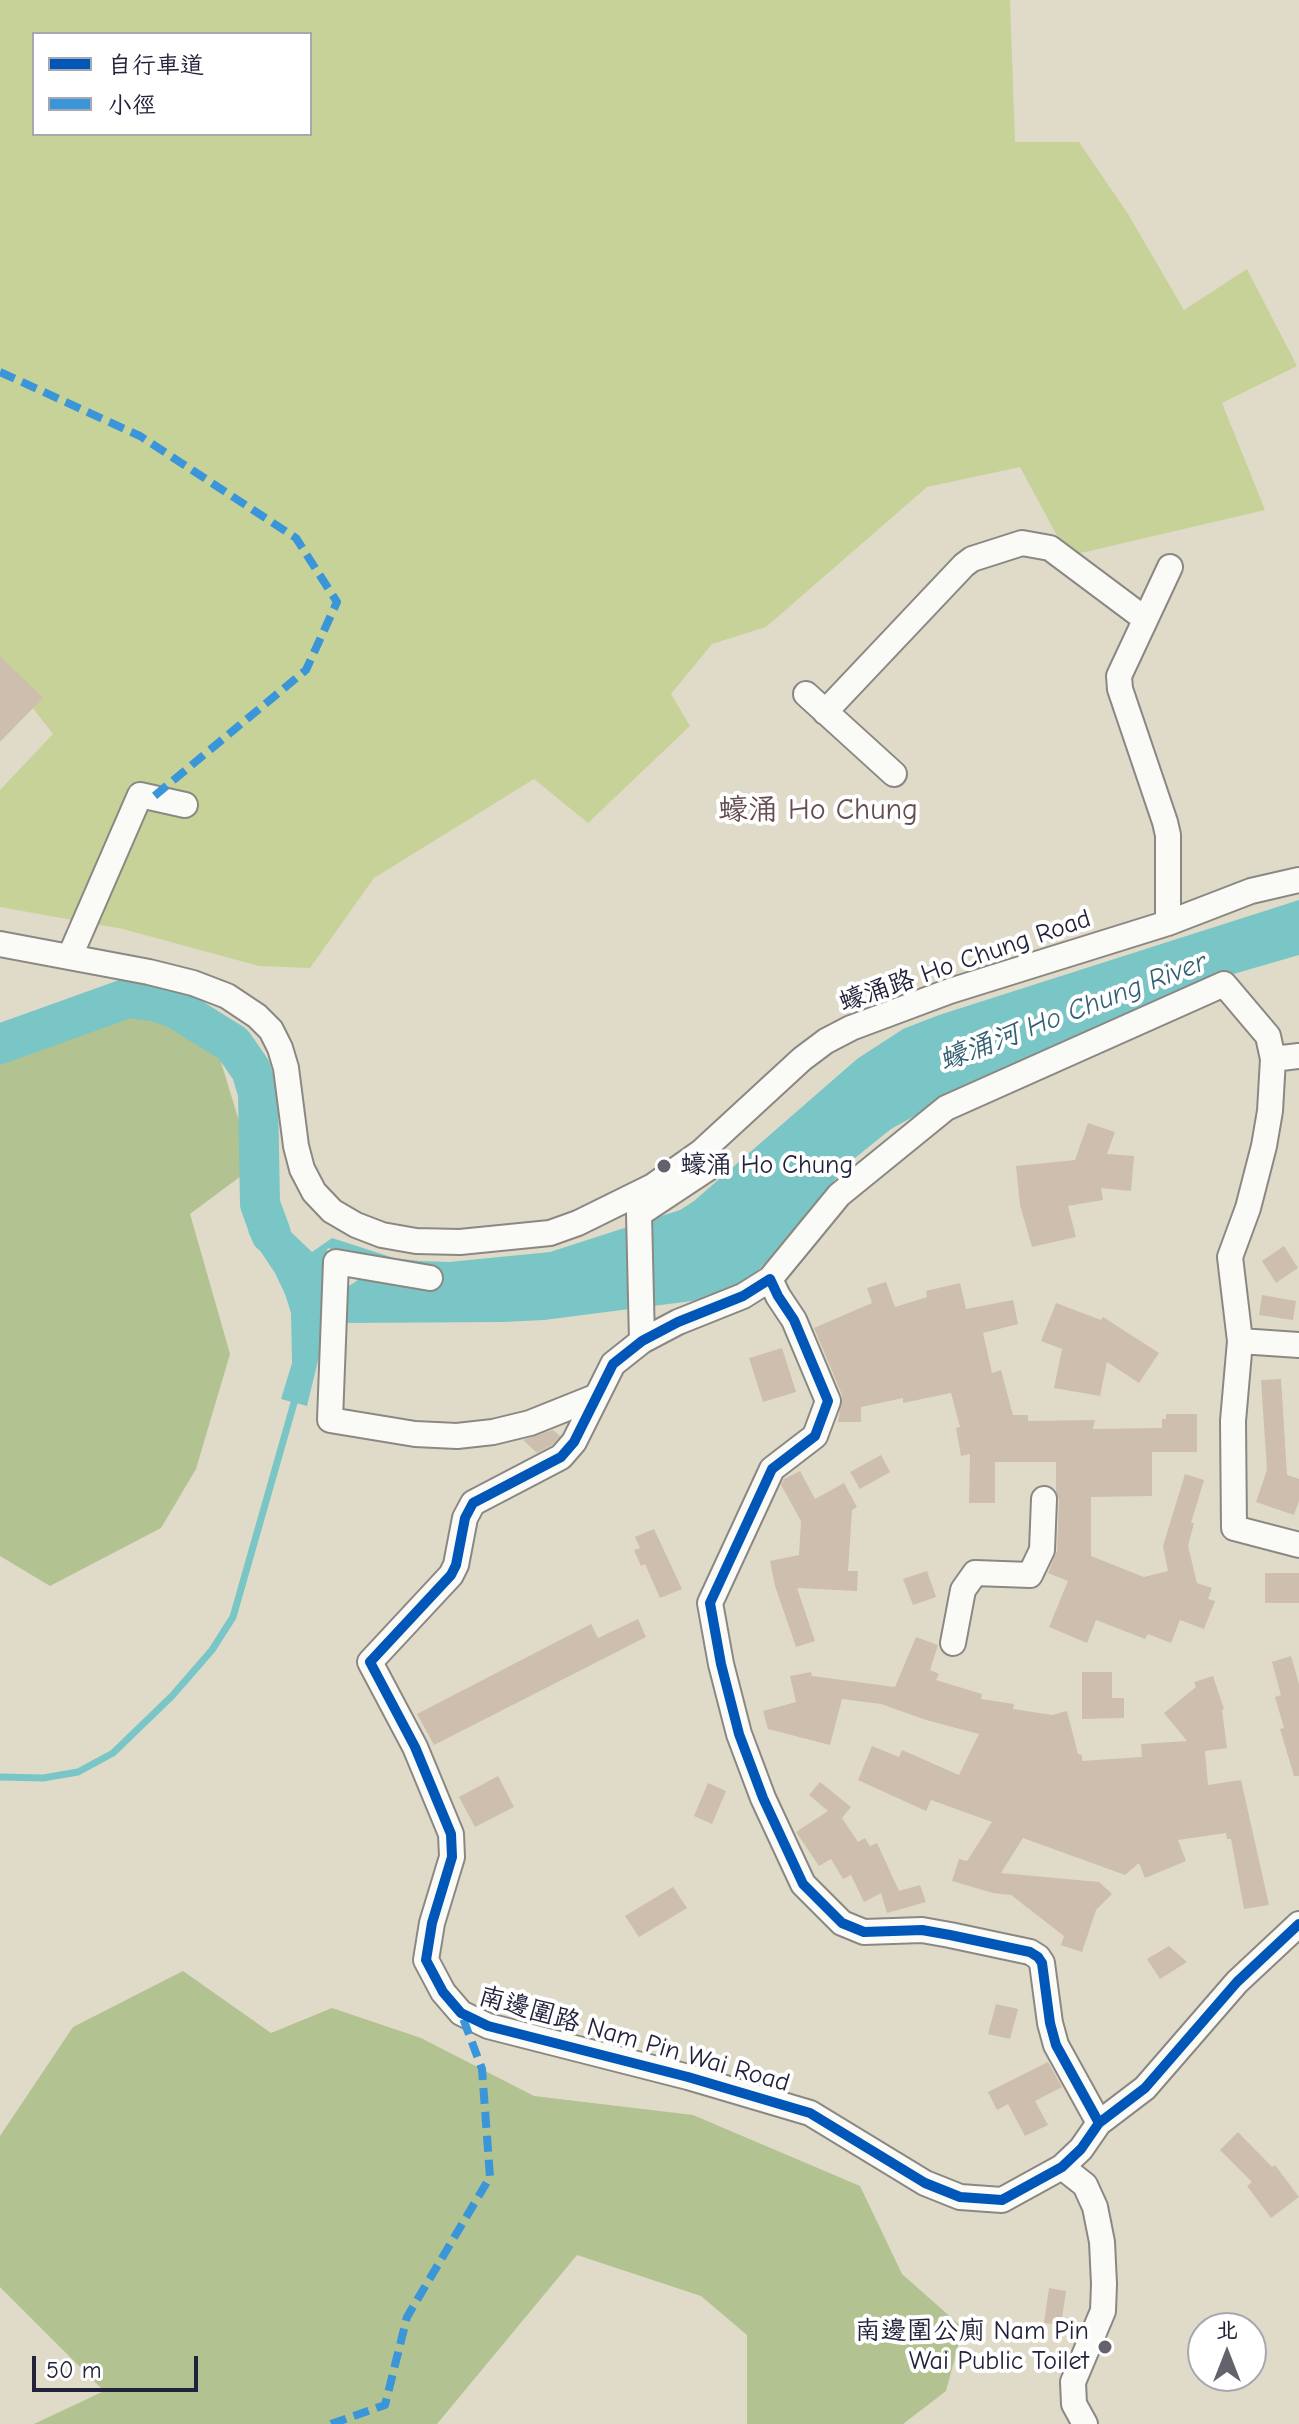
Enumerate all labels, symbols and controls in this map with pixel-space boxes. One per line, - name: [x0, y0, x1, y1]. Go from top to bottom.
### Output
- legend: [32, 32, 312, 136]
- text: 自行車道: [108, 51, 204, 79]
- text: 小徑: [108, 91, 156, 119]
- district label: 蠔涌 Ho Chung: [718, 793, 918, 829]
- street label: 蠔涌路 Ho Chung Road: [835, 903, 1095, 1019]
- water label: 蠔涌河 Ho Chung River: [934, 945, 1212, 1079]
- place label: 蠔涌 Ho Chung: [680, 1150, 853, 1182]
- marker: 蠔涌 Ho Chung: [655, 1157, 673, 1175]
- street label: 南邊圍路 Nam Pin Wai Road: [475, 1981, 793, 2099]
- north arrow: [1187, 2312, 1267, 2392]
- place label: 南邊圍公廁 Nam Pin Wai Public Toilet: [855, 2316, 1089, 2378]
- text: 北: [1216, 2317, 1238, 2343]
- marker: 南邊圍公廁 Nam Pin Wai Public Toilet: [1096, 2338, 1114, 2356]
- scale bar: [36, 2340, 202, 2390]
- text: 50 m: [46, 2356, 102, 2384]

